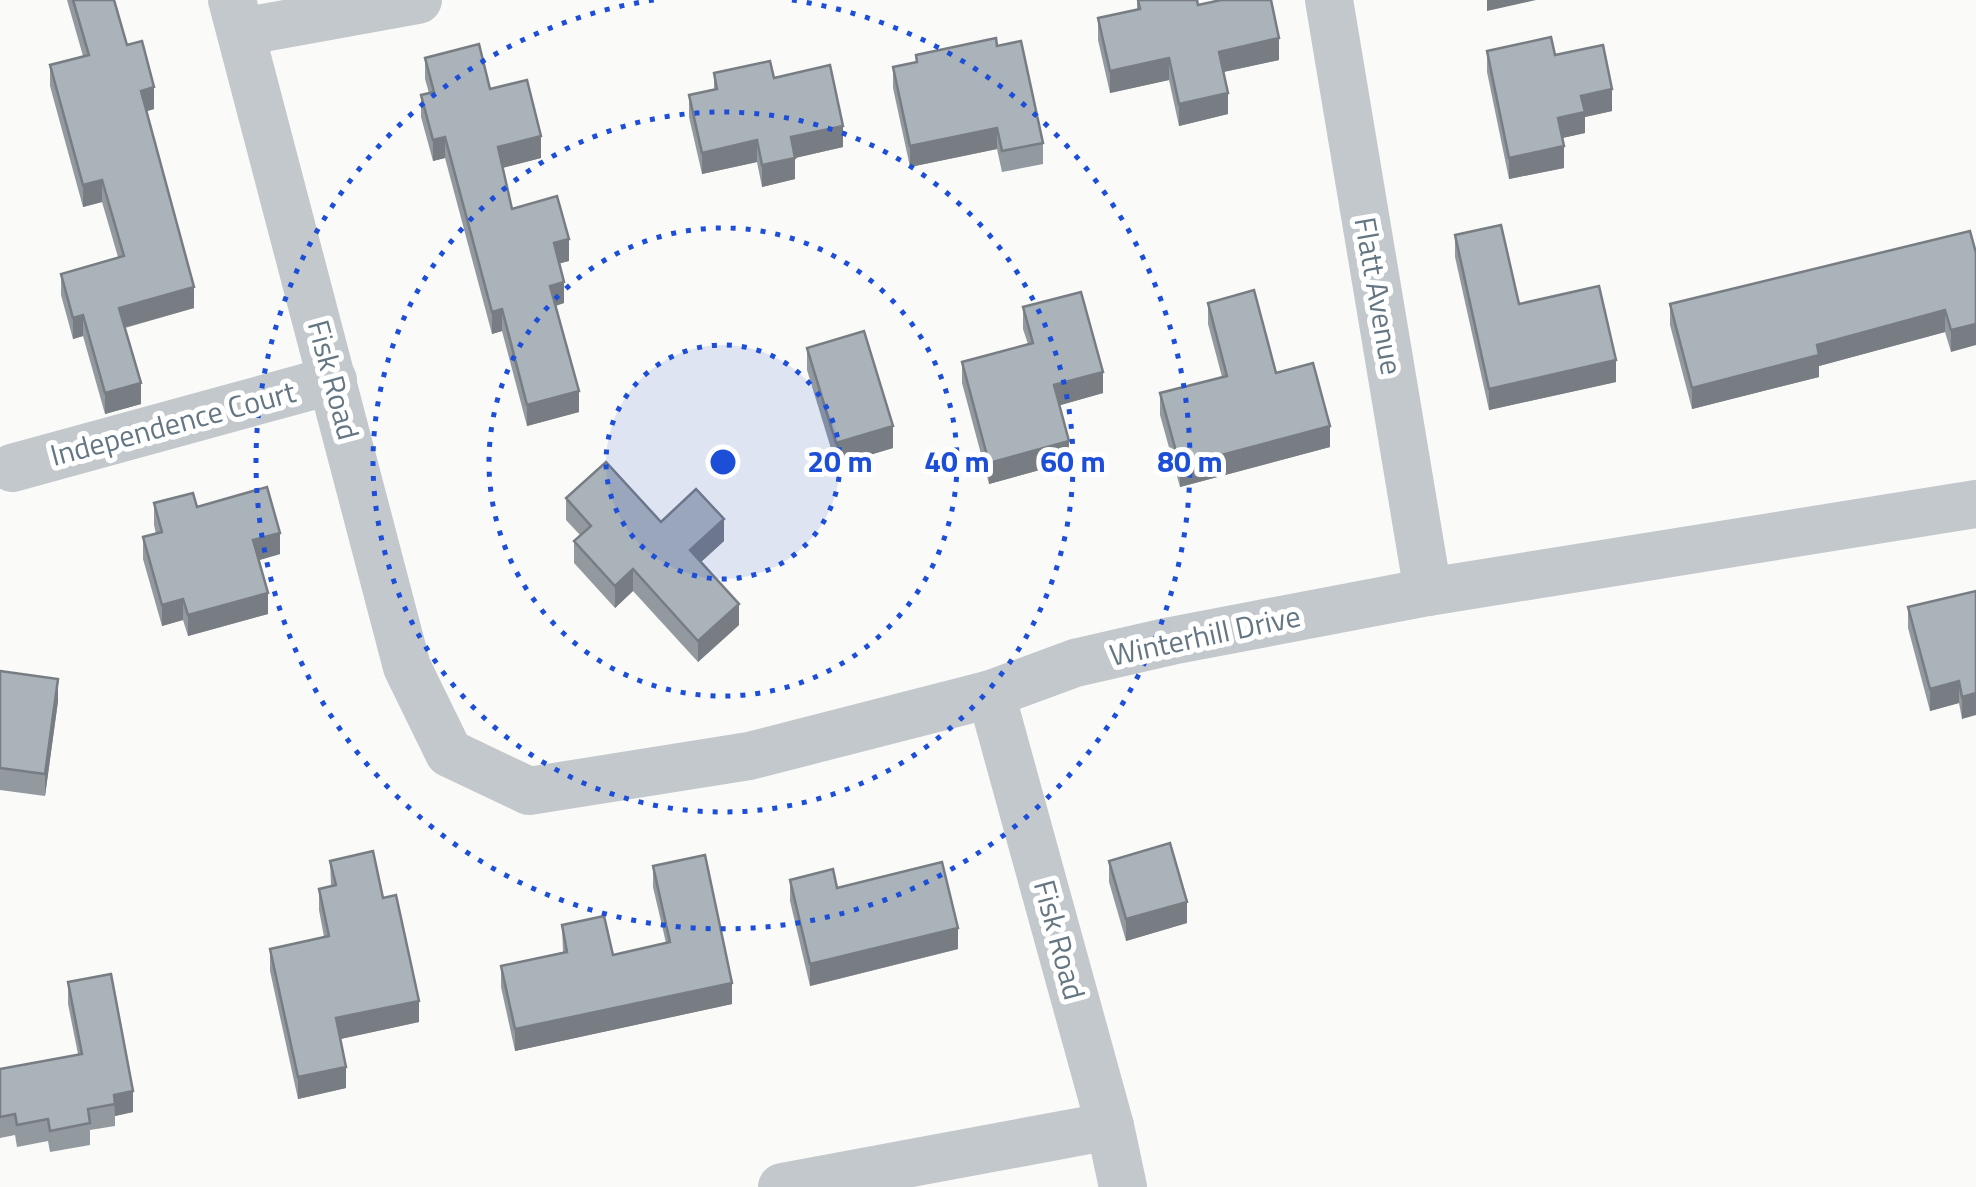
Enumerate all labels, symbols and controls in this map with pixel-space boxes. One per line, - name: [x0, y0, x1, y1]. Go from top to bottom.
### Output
- street label: Flatt Avenue: [1343, 213, 1415, 378]
- street label: Fisk Road: [296, 315, 372, 445]
- street label: Independence Court: [45, 368, 301, 478]
- text: 20 m: [807, 438, 873, 484]
- text: 40 m: [924, 438, 990, 484]
- text: 60 m: [1040, 438, 1106, 484]
- text: 80 m: [1157, 438, 1223, 484]
- centre of rings: [705, 444, 741, 480]
- street label: Winterhill Drive: [1105, 592, 1304, 678]
- street label: Fisk Road: [1022, 875, 1098, 1005]

